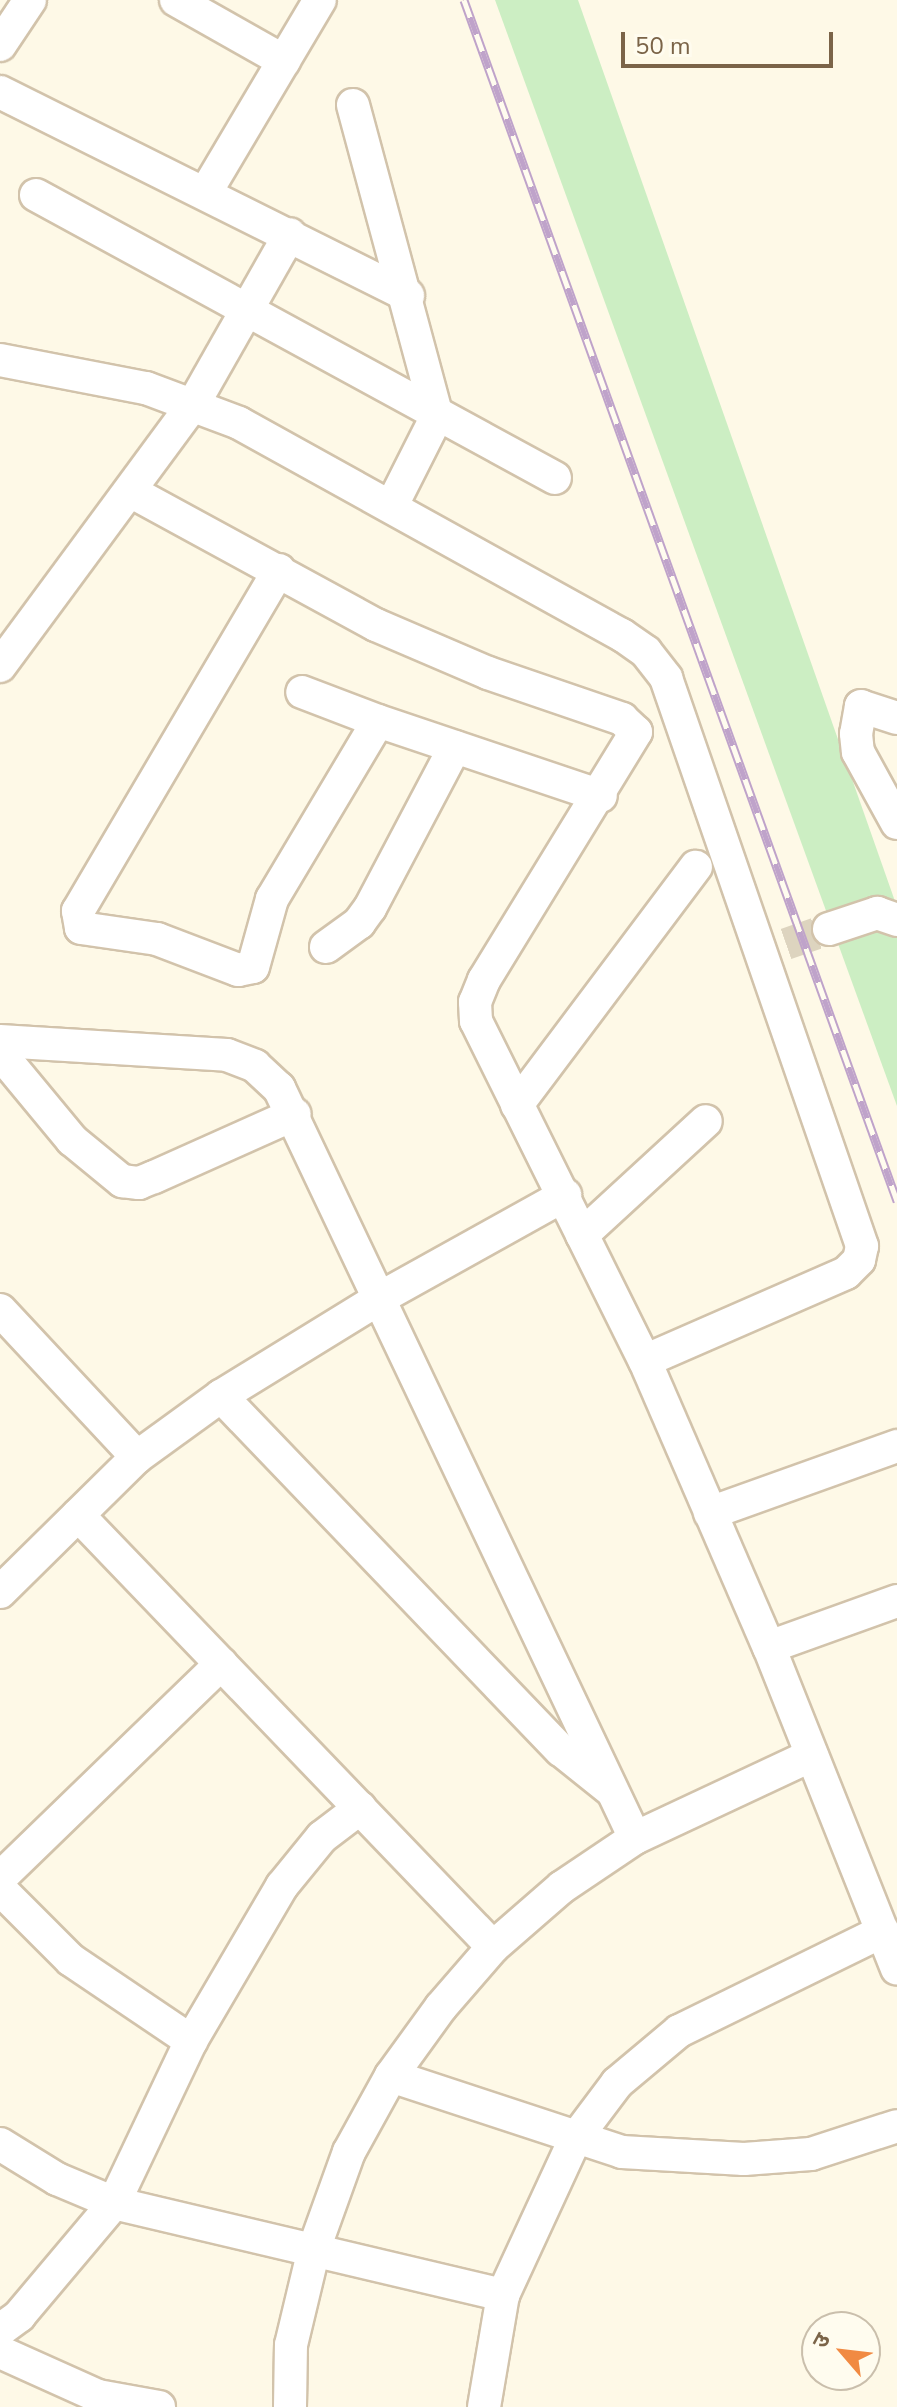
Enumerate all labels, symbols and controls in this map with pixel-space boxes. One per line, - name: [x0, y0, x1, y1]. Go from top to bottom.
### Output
- scale bar: [625, 16, 837, 66]
- text: 50 m: [635, 30, 691, 62]
- north arrow: [801, 2311, 881, 2391]
- text: उ: [805, 2328, 838, 2353]

